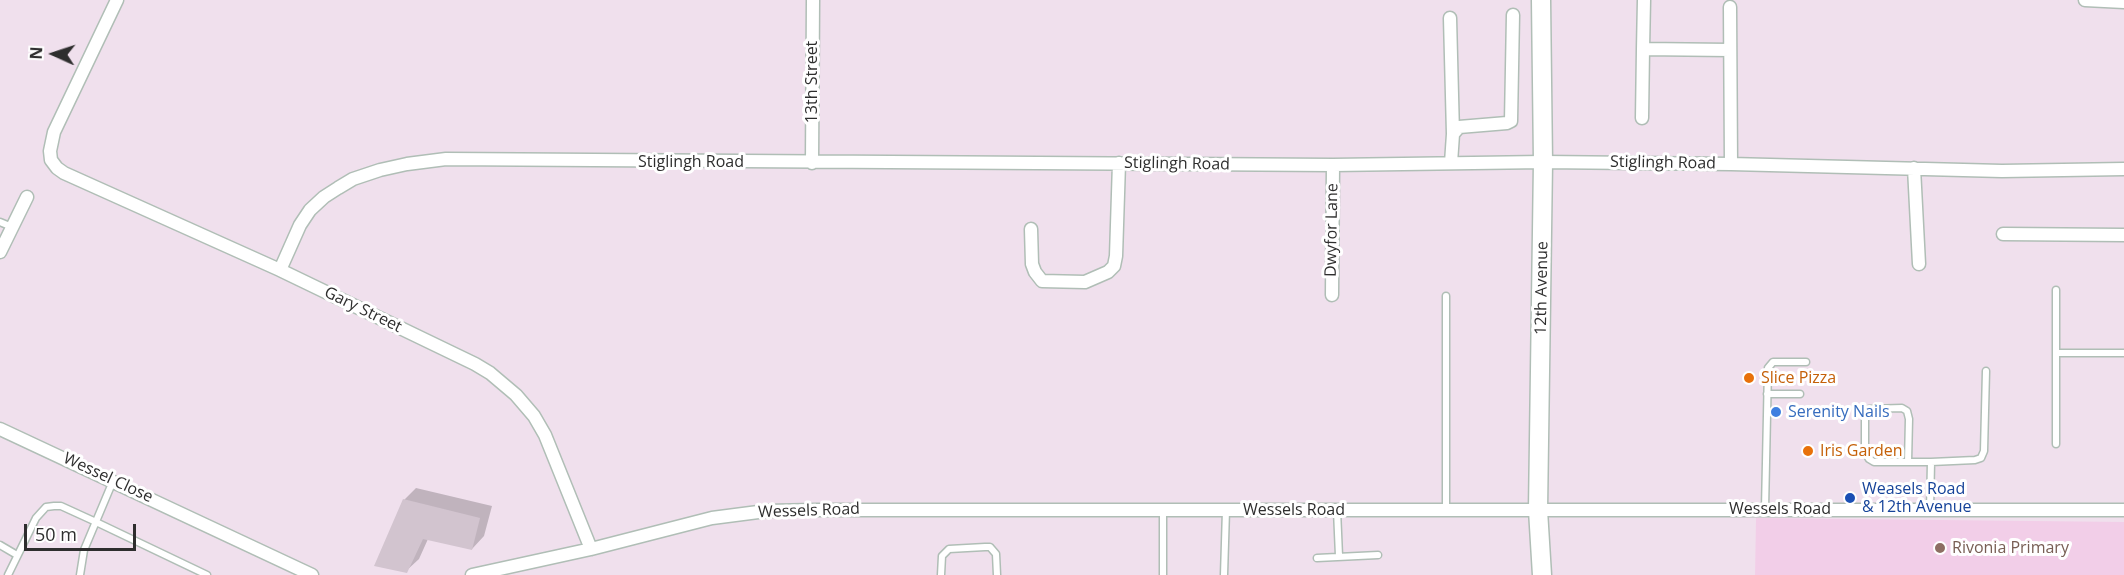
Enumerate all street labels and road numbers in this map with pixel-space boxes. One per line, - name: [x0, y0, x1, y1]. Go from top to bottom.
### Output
- street label: 13th Street: [802, 41, 822, 123]
- street label: Stiglingh Road: [638, 152, 744, 172]
- street label: Stiglingh Road: [1610, 152, 1716, 174]
- street label: Stiglingh Road: [1124, 153, 1230, 175]
- street label: Dwyfor Lane: [1322, 183, 1342, 277]
- street label: 12th Avenue: [1532, 241, 1552, 335]
- street label: Gary Street: [321, 283, 405, 337]
- street label: Wessel Close: [60, 449, 156, 507]
- street label: Wessels Road: [1729, 499, 1831, 519]
- street label: Wessels Road: [758, 500, 860, 522]
- street label: Wessels Road: [1243, 500, 1345, 520]

